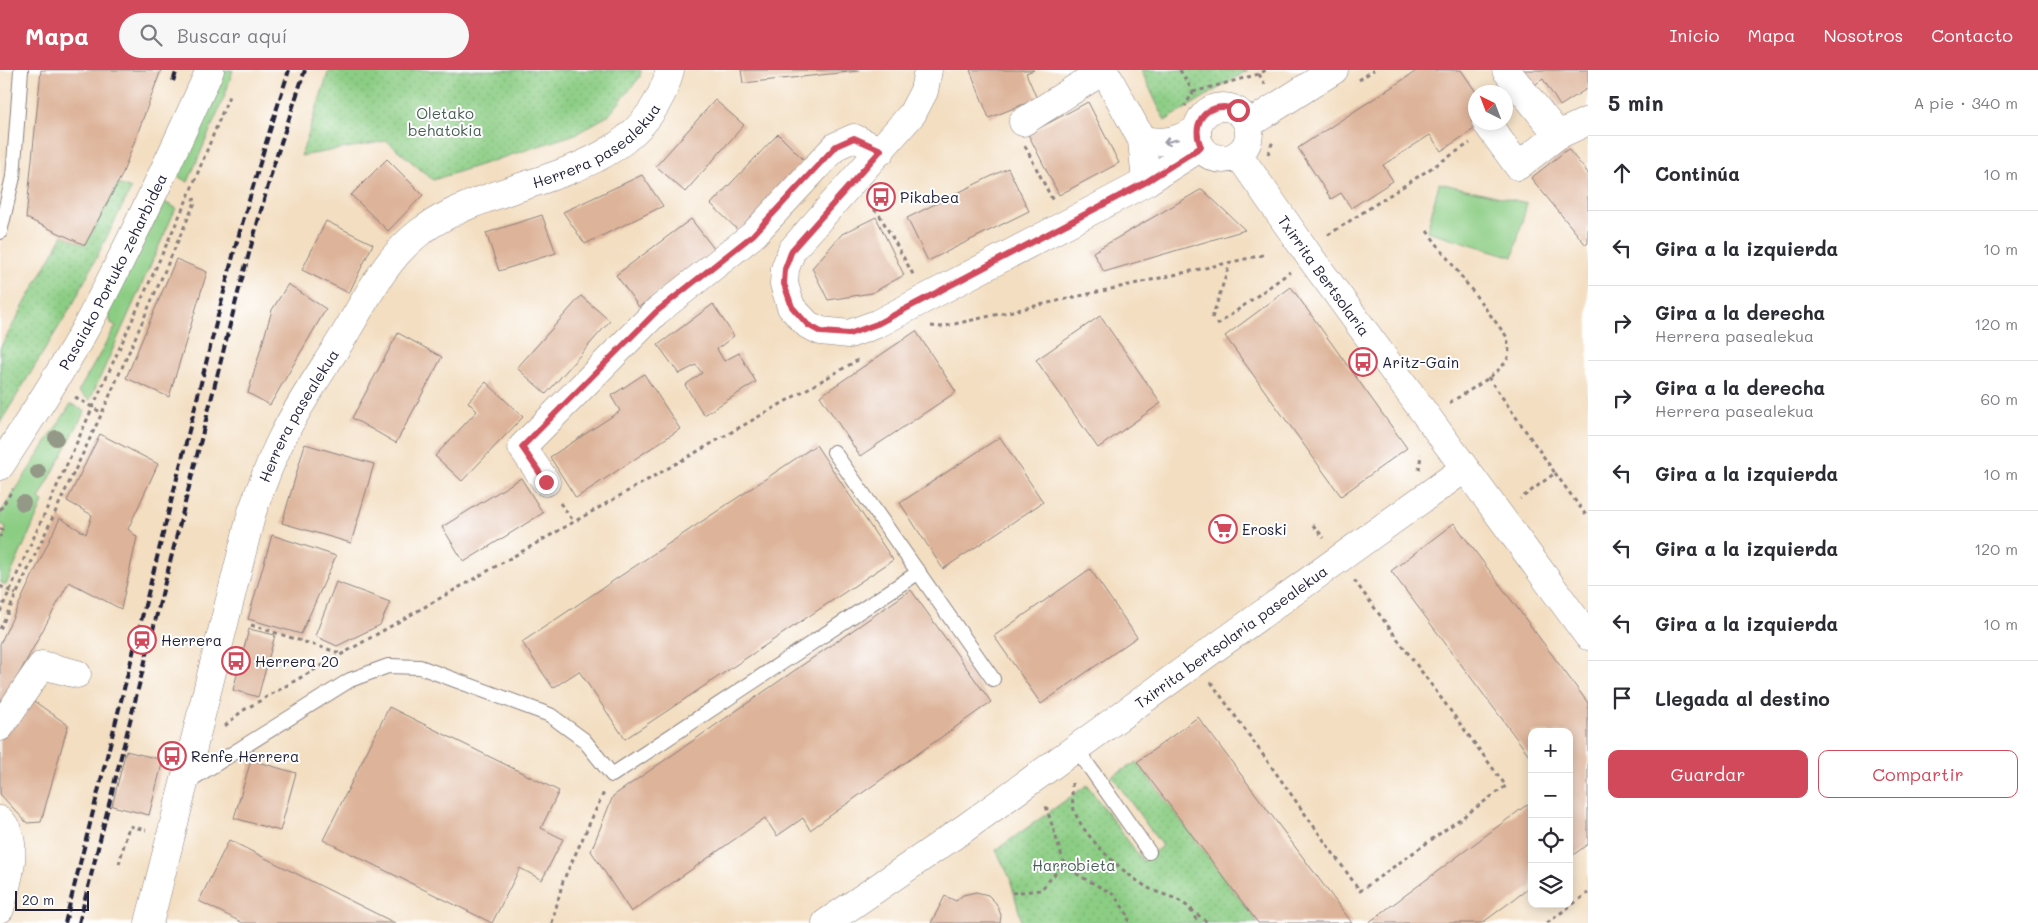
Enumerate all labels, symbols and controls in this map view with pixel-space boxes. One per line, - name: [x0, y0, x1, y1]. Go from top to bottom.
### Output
- search box: [119, 13, 469, 58]
- text: Mapa: [25, 20, 89, 51]
- icon: search: [137, 21, 165, 49]
- text: Buscar aquí: [177, 23, 287, 48]
- text: Inicio: [1669, 23, 1720, 47]
- text: Mapa: [1748, 23, 1795, 47]
- text: Nosotros: [1823, 23, 1903, 47]
- text: Contacto: [1931, 23, 2013, 47]
- north arrow: [1468, 85, 1513, 130]
- text: 5 min: [1608, 89, 1664, 116]
- text: A pie · 340 m: [1913, 92, 2018, 113]
- street label: Herrera pasealekua: [530, 99, 664, 192]
- route start: [1227, 99, 1250, 122]
- park label: Oletako behatokia: [408, 103, 482, 140]
- one-way arrow: [1163, 137, 1179, 146]
- icon: ahead: [1608, 159, 1636, 187]
- text: Continúa: [1655, 161, 1740, 186]
- text: 10 m: [1983, 163, 2018, 184]
- street label: Pasaiako Portuko zeharbidea: [54, 170, 171, 373]
- bus stop icon: Pikabea: [866, 182, 896, 212]
- place label: Pikabea: [900, 187, 959, 207]
- street label: Txirrita Bertsolaria: [1274, 211, 1375, 340]
- icon: left: [1608, 234, 1636, 262]
- text: Gira a la izquierda: [1655, 236, 1838, 261]
- text: 10 m: [1983, 238, 2018, 259]
- text: Gira a la derecha: [1655, 300, 1825, 325]
- icon: right: [1608, 309, 1636, 337]
- text: 120 m: [1974, 313, 2018, 334]
- text: Herrera pasealekua: [1655, 325, 1814, 346]
- street label: Herrera pasealekua: [254, 345, 343, 485]
- bus stop icon: Aritz-Gain: [1348, 347, 1378, 377]
- place label: Aritz-Gain: [1382, 352, 1459, 372]
- text: Gira a la derecha: [1655, 375, 1825, 400]
- icon: right: [1608, 384, 1636, 412]
- text: 60 m: [1981, 388, 2018, 409]
- text: Herrera pasealekua: [1655, 400, 1814, 421]
- icon: left: [1608, 459, 1636, 487]
- text: Gira a la izquierda: [1655, 461, 1838, 486]
- text: 10 m: [1983, 463, 2018, 484]
- route end: [535, 471, 558, 494]
- supermarket icon: Eroski: [1208, 514, 1238, 544]
- place label: Eroski: [1242, 519, 1287, 539]
- icon: left: [1608, 534, 1636, 562]
- text: Gira a la izquierda: [1655, 536, 1838, 561]
- text: 120 m: [1974, 538, 2018, 559]
- street label: Txirrita bertsolaria pasealekua: [1131, 561, 1331, 713]
- icon: left: [1608, 609, 1636, 637]
- text: Gira a la izquierda: [1655, 611, 1838, 636]
- text: 10 m: [1983, 613, 2018, 634]
- station icon: Herrera: [127, 625, 157, 655]
- place label: Herrera: [161, 630, 222, 650]
- bus stop icon: Herrera 20: [221, 646, 251, 676]
- place label: Herrera 20: [255, 651, 339, 671]
- icon: arrive: [1608, 684, 1636, 712]
- text: Llegada al destino: [1655, 686, 1830, 711]
- map controls: [1528, 728, 1573, 908]
- button: +: [1528, 728, 1573, 773]
- bus stop icon: Renfe Herrera: [157, 741, 187, 771]
- place label: Renfe Herrera: [191, 746, 299, 766]
- button: Guardar: [1608, 750, 1808, 798]
- button: Compartir: [1818, 750, 2018, 798]
- button: −: [1528, 773, 1573, 818]
- button: locate: [1528, 818, 1573, 863]
- park label: Harrobieta: [1032, 855, 1116, 875]
- button: layers: [1528, 863, 1573, 908]
- scale bar: [15, 888, 89, 911]
- text: 20 m: [22, 890, 54, 909]

